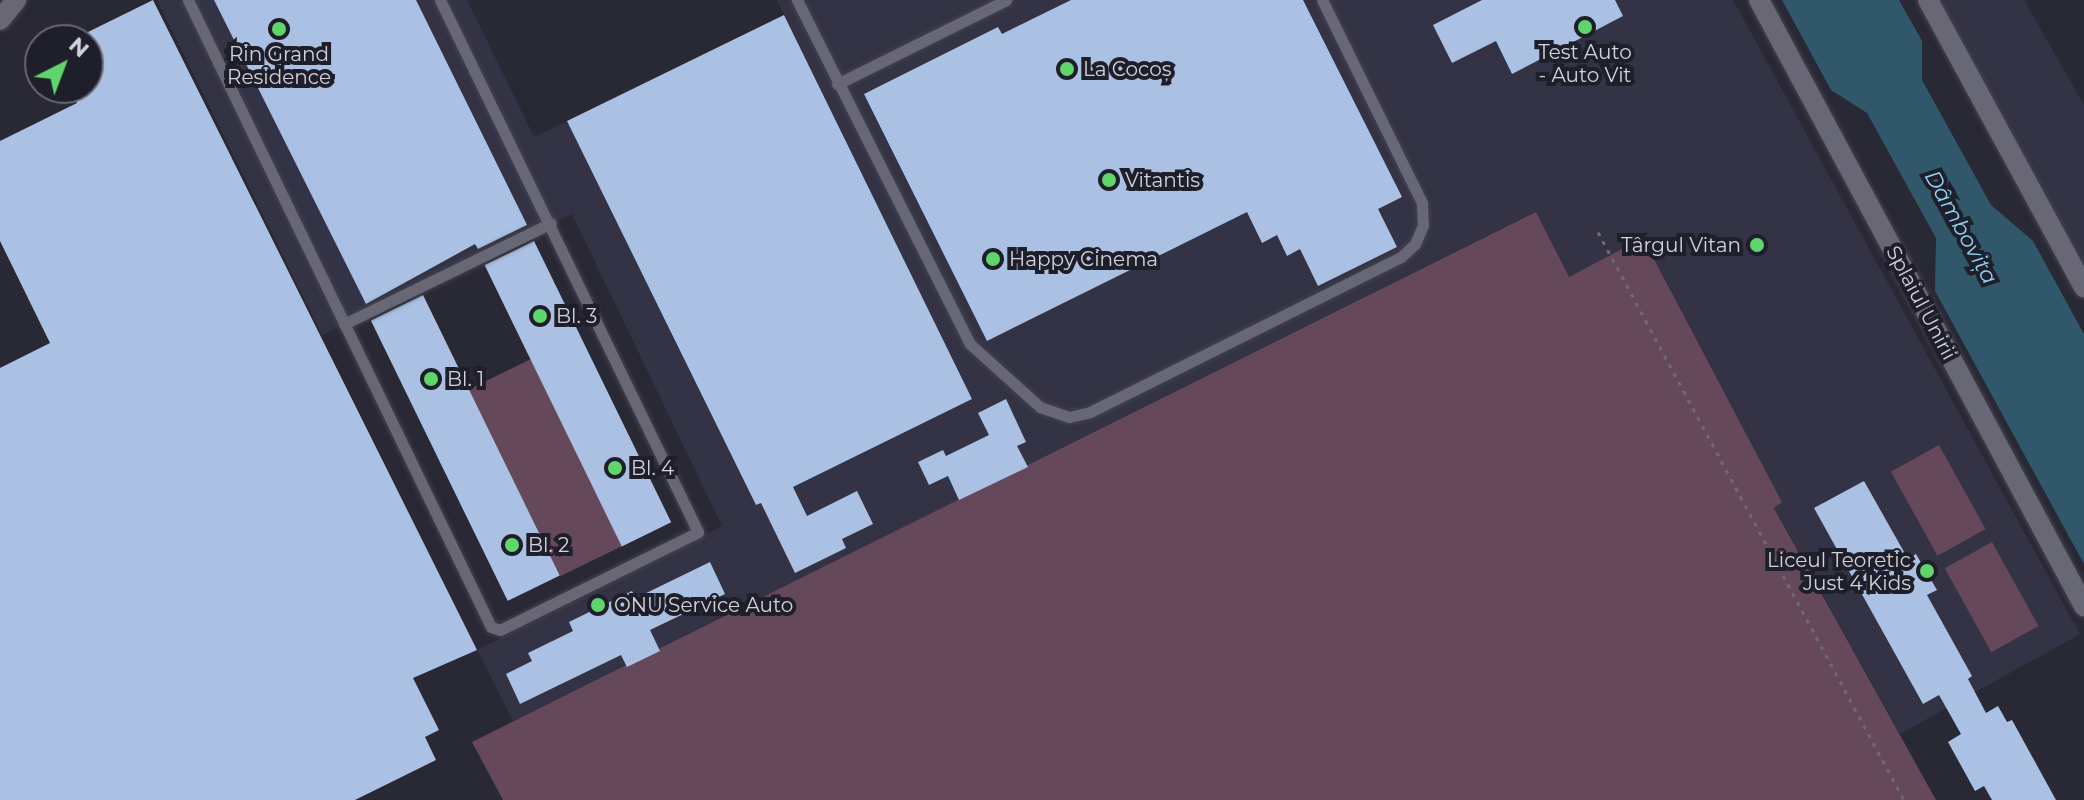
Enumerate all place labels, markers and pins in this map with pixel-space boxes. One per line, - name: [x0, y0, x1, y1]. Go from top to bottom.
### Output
- marker: Test Auto - Auto Vit: [1576, 18, 1594, 36]
- marker: Rin Grand Residence: [270, 20, 288, 38]
- place label: Test Auto - Auto Vit: [1538, 40, 1632, 87]
- place label: Rin Grand Residence: [227, 42, 331, 89]
- place label: La Cocoș: [1083, 57, 1171, 81]
- marker: La Cocoș: [1058, 60, 1076, 78]
- place label: Vitantis: [1125, 168, 1200, 192]
- marker: Vitantis: [1100, 171, 1118, 189]
- place label: Târgul Vitan: [1621, 233, 1741, 257]
- marker: Târgul Vitan: [1748, 236, 1766, 254]
- place label: Happy Cinema: [1009, 247, 1158, 271]
- marker: Happy Cinema: [984, 250, 1002, 268]
- place label: Bl. 3: [556, 304, 597, 328]
- marker: Bl. 3: [531, 307, 549, 325]
- place label: Bl. 1: [447, 367, 484, 391]
- marker: Bl. 1: [422, 370, 440, 388]
- place label: Bl. 4: [631, 456, 674, 480]
- marker: Bl. 4: [606, 459, 624, 477]
- place label: Bl. 2: [528, 533, 569, 557]
- marker: Bl. 2: [503, 536, 521, 554]
- place label: Liceul Teoretic Just 4 Kids: [1767, 548, 1911, 595]
- marker: Liceul Teoretic Just 4 Kids: [1918, 562, 1936, 580]
- place label: ONU Service Auto: [614, 593, 793, 617]
- marker: ONU Service Auto: [589, 596, 607, 614]

